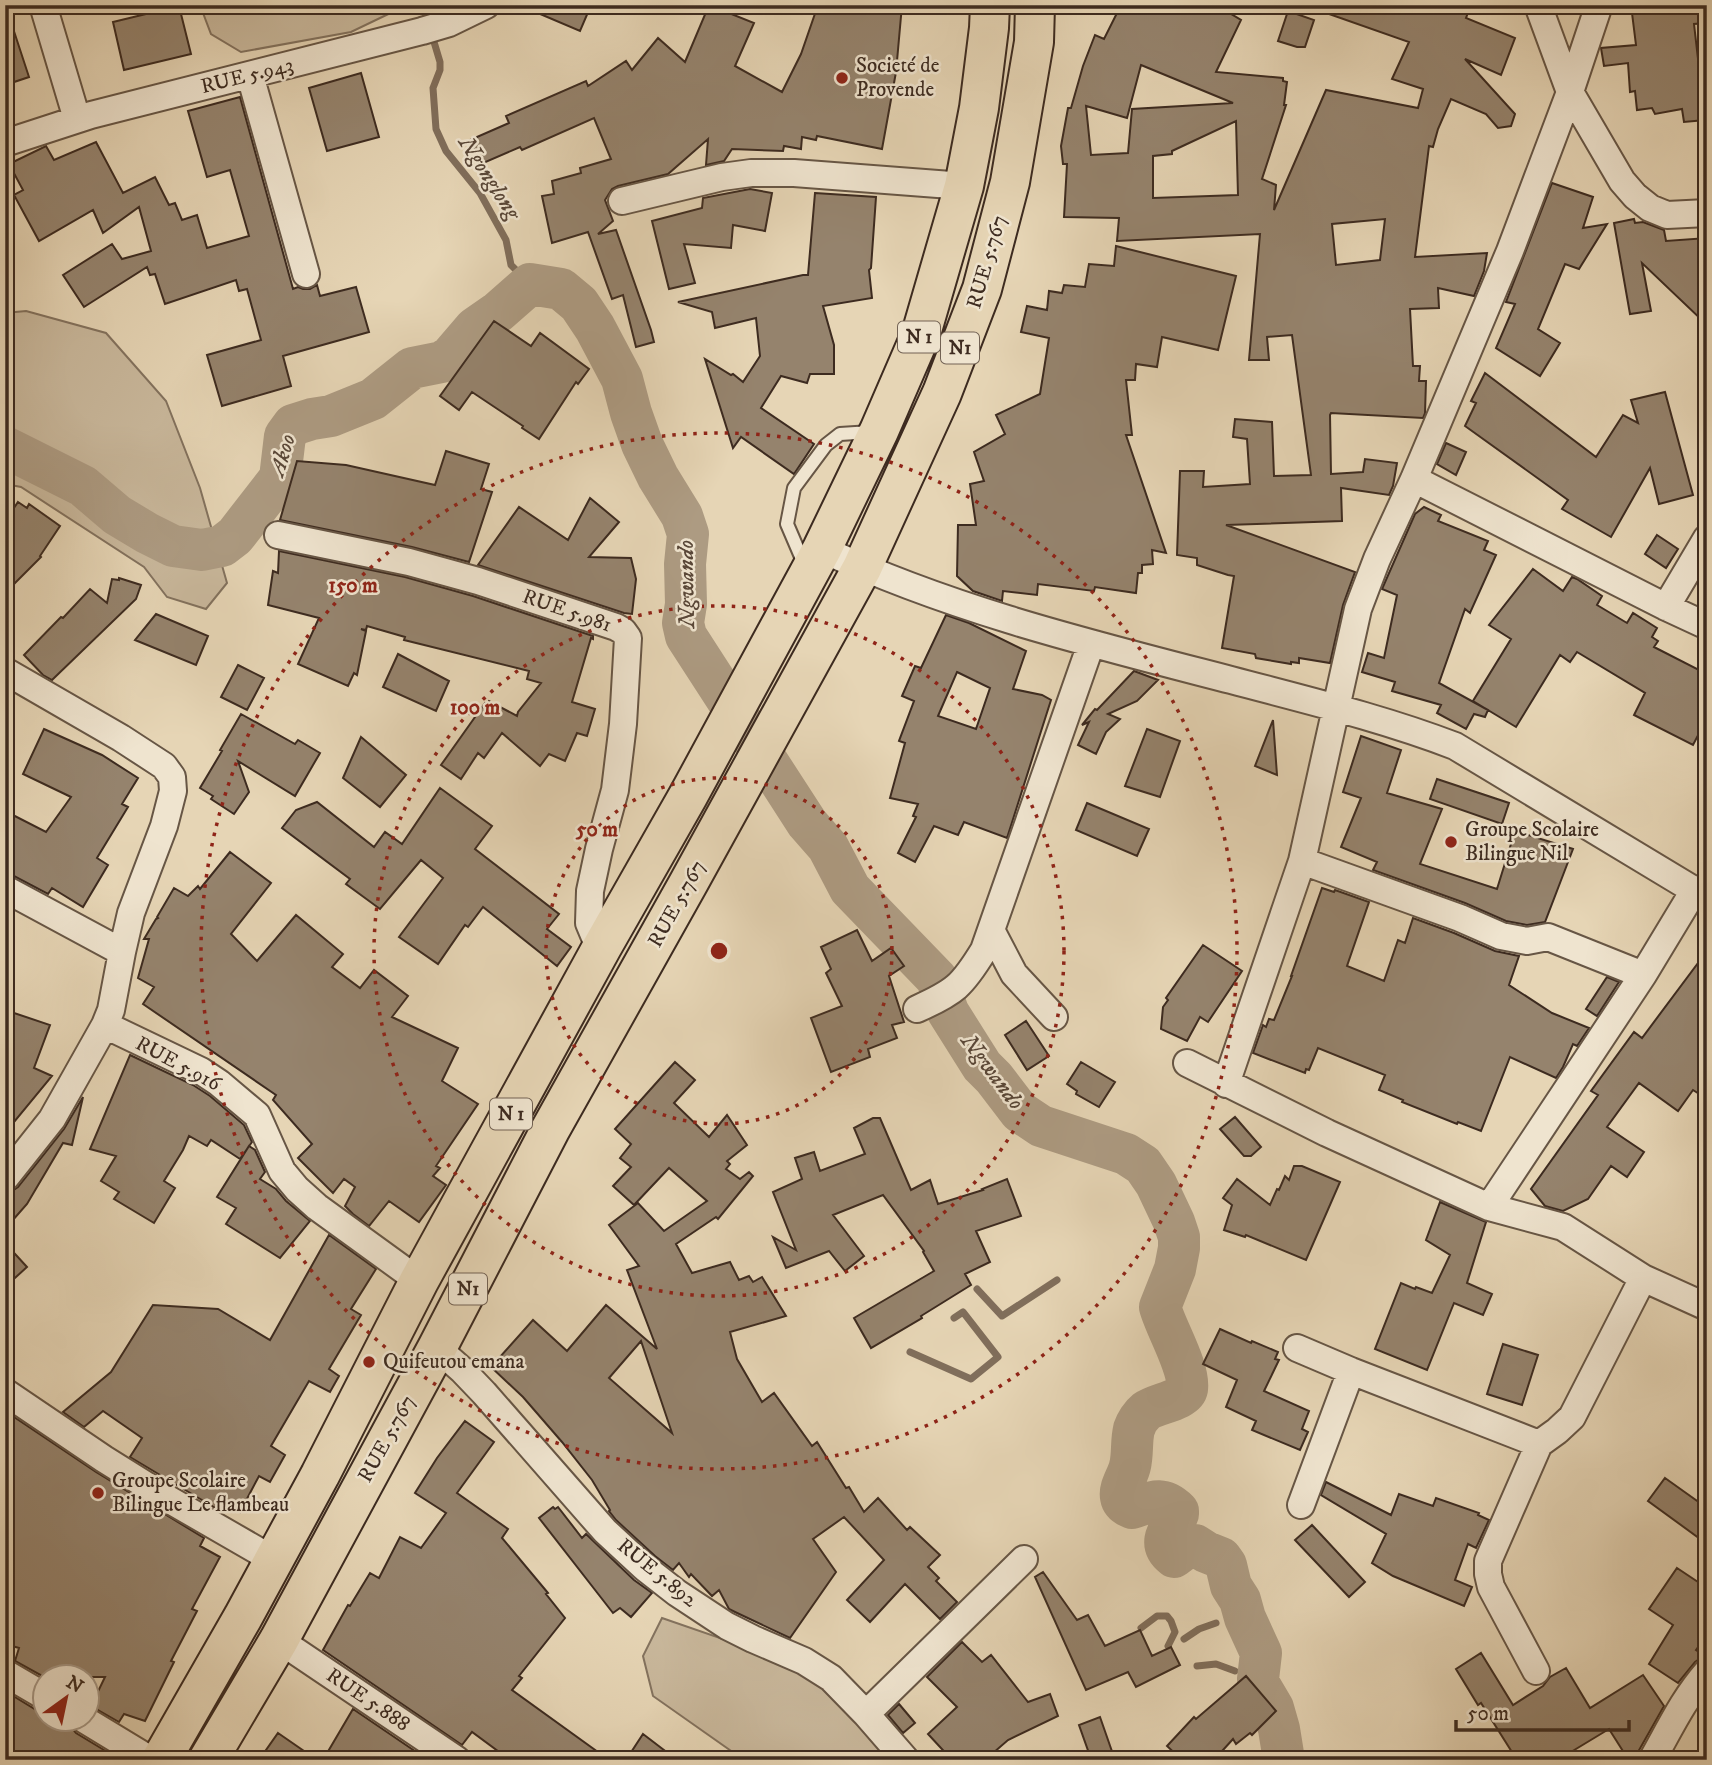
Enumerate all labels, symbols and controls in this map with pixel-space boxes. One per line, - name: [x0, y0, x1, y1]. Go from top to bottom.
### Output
- street label: RUE 5.943: [198, 52, 296, 100]
- place label: Societé de Provende: [856, 53, 940, 103]
- marker: Societé de Provende: [834, 70, 850, 86]
- water label: Ngonglong: [450, 129, 528, 227]
- street label: RUE 5.767: [961, 212, 1013, 312]
- road number: N 1: [898, 322, 940, 352]
- road number: N1: [941, 332, 979, 364]
- water label: Akoo: [262, 431, 303, 482]
- water label: Ngwando: [672, 540, 702, 630]
- text: 150 m: [328, 573, 378, 599]
- street label: RUE 5.981: [519, 584, 615, 638]
- text: 100 m: [450, 695, 500, 721]
- text: 50 m: [575, 817, 618, 843]
- place label: Groupe Scolaire Bilingue Nil: [1465, 817, 1599, 867]
- marker: Groupe Scolaire Bilingue Nil: [1443, 834, 1459, 850]
- street label: RUE 5.767: [642, 856, 712, 952]
- centre of rings: [707, 939, 731, 963]
- water label: Ngwando: [953, 1026, 1030, 1116]
- street label: RUE 5.916: [131, 1031, 226, 1098]
- road number: N 1: [490, 1098, 532, 1130]
- road number: N1: [449, 1274, 487, 1304]
- place label: Quifeutou emana: [383, 1349, 525, 1375]
- marker: Quifeutou emana: [361, 1354, 377, 1370]
- street label: RUE 5.767: [352, 1391, 422, 1487]
- place label: Groupe Scolaire Bilingue Le flambeau: [112, 1468, 289, 1518]
- marker: Groupe Scolaire Bilingue Le flambeau: [90, 1485, 106, 1501]
- street label: RUE 5.892: [612, 1533, 703, 1614]
- street label: RUE 5.888: [321, 1663, 415, 1737]
- north arrow: [32, 1664, 102, 1734]
- text: N: [62, 1671, 88, 1699]
- scale bar: [1456, 1688, 1630, 1732]
- text: 50 m: [1467, 1701, 1509, 1727]

